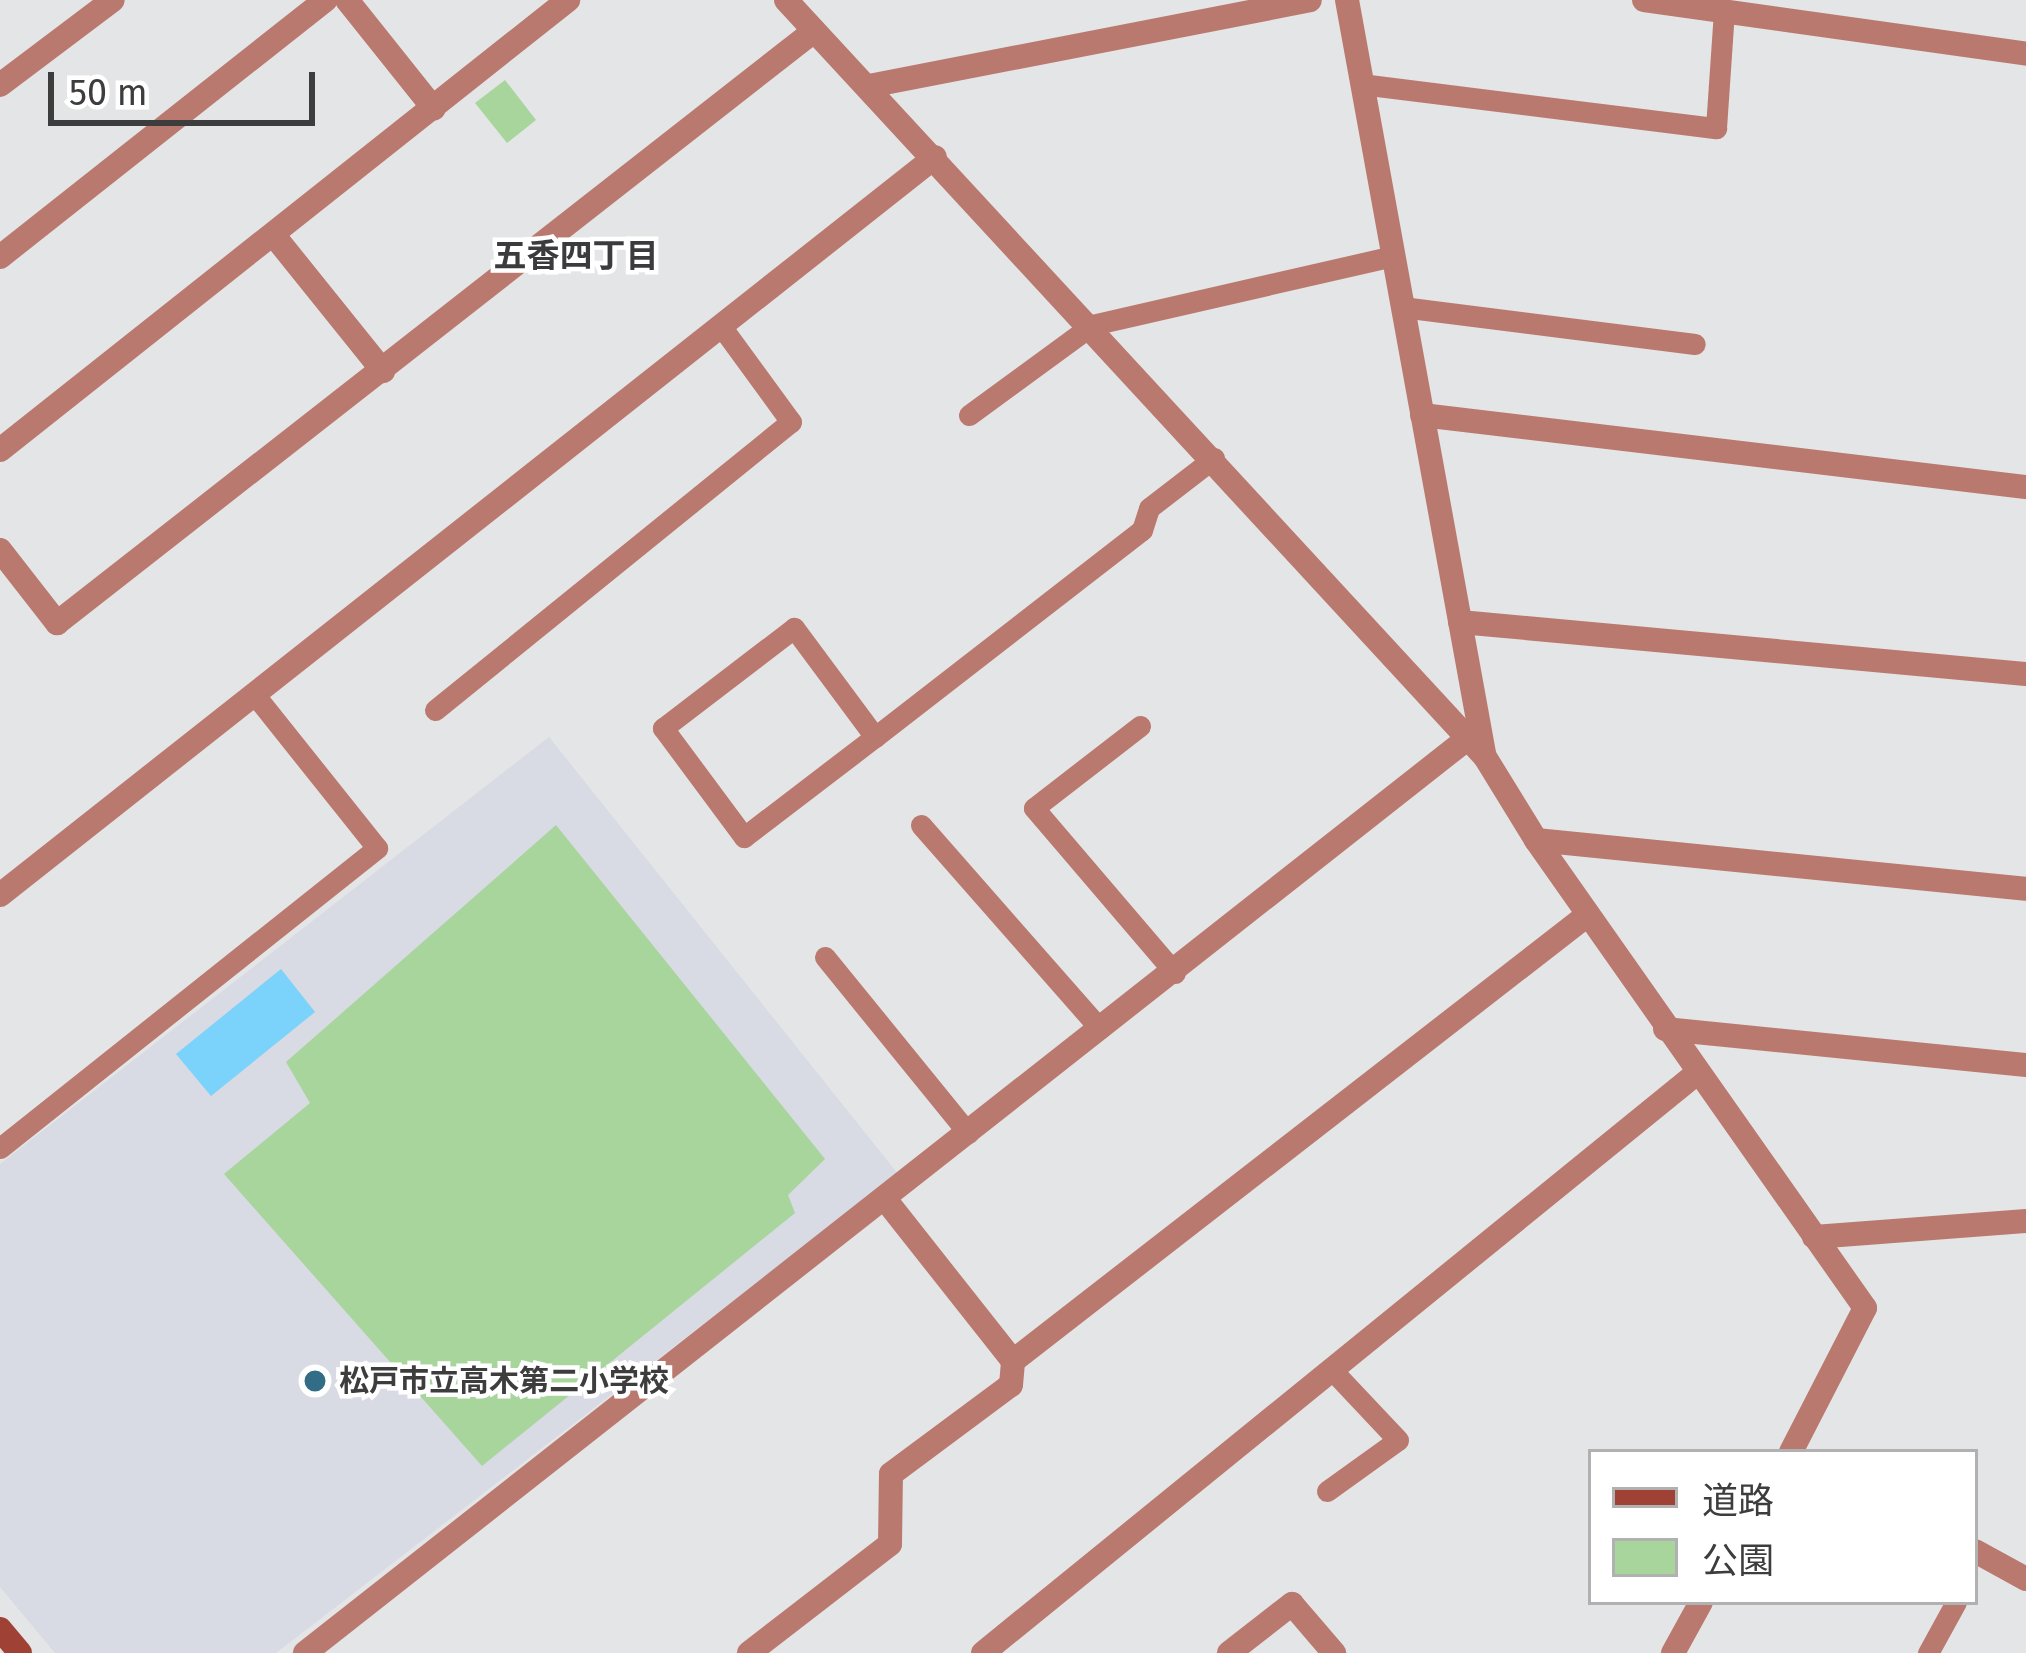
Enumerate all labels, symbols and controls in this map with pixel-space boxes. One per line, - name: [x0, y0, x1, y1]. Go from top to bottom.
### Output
- scale bar: [54, 48, 321, 122]
- text: 50 m: [69, 71, 148, 115]
- district label: 五香四丁目: [494, 237, 658, 277]
- place label: 松戸市立高木第二小学校: [339, 1363, 669, 1399]
- marker: 松戸市立高木第二小学校: [302, 1368, 328, 1394]
- legend: [1588, 1449, 1978, 1605]
- text: 道路: [1702, 1479, 1774, 1523]
- text: 公園: [1702, 1539, 1774, 1583]

